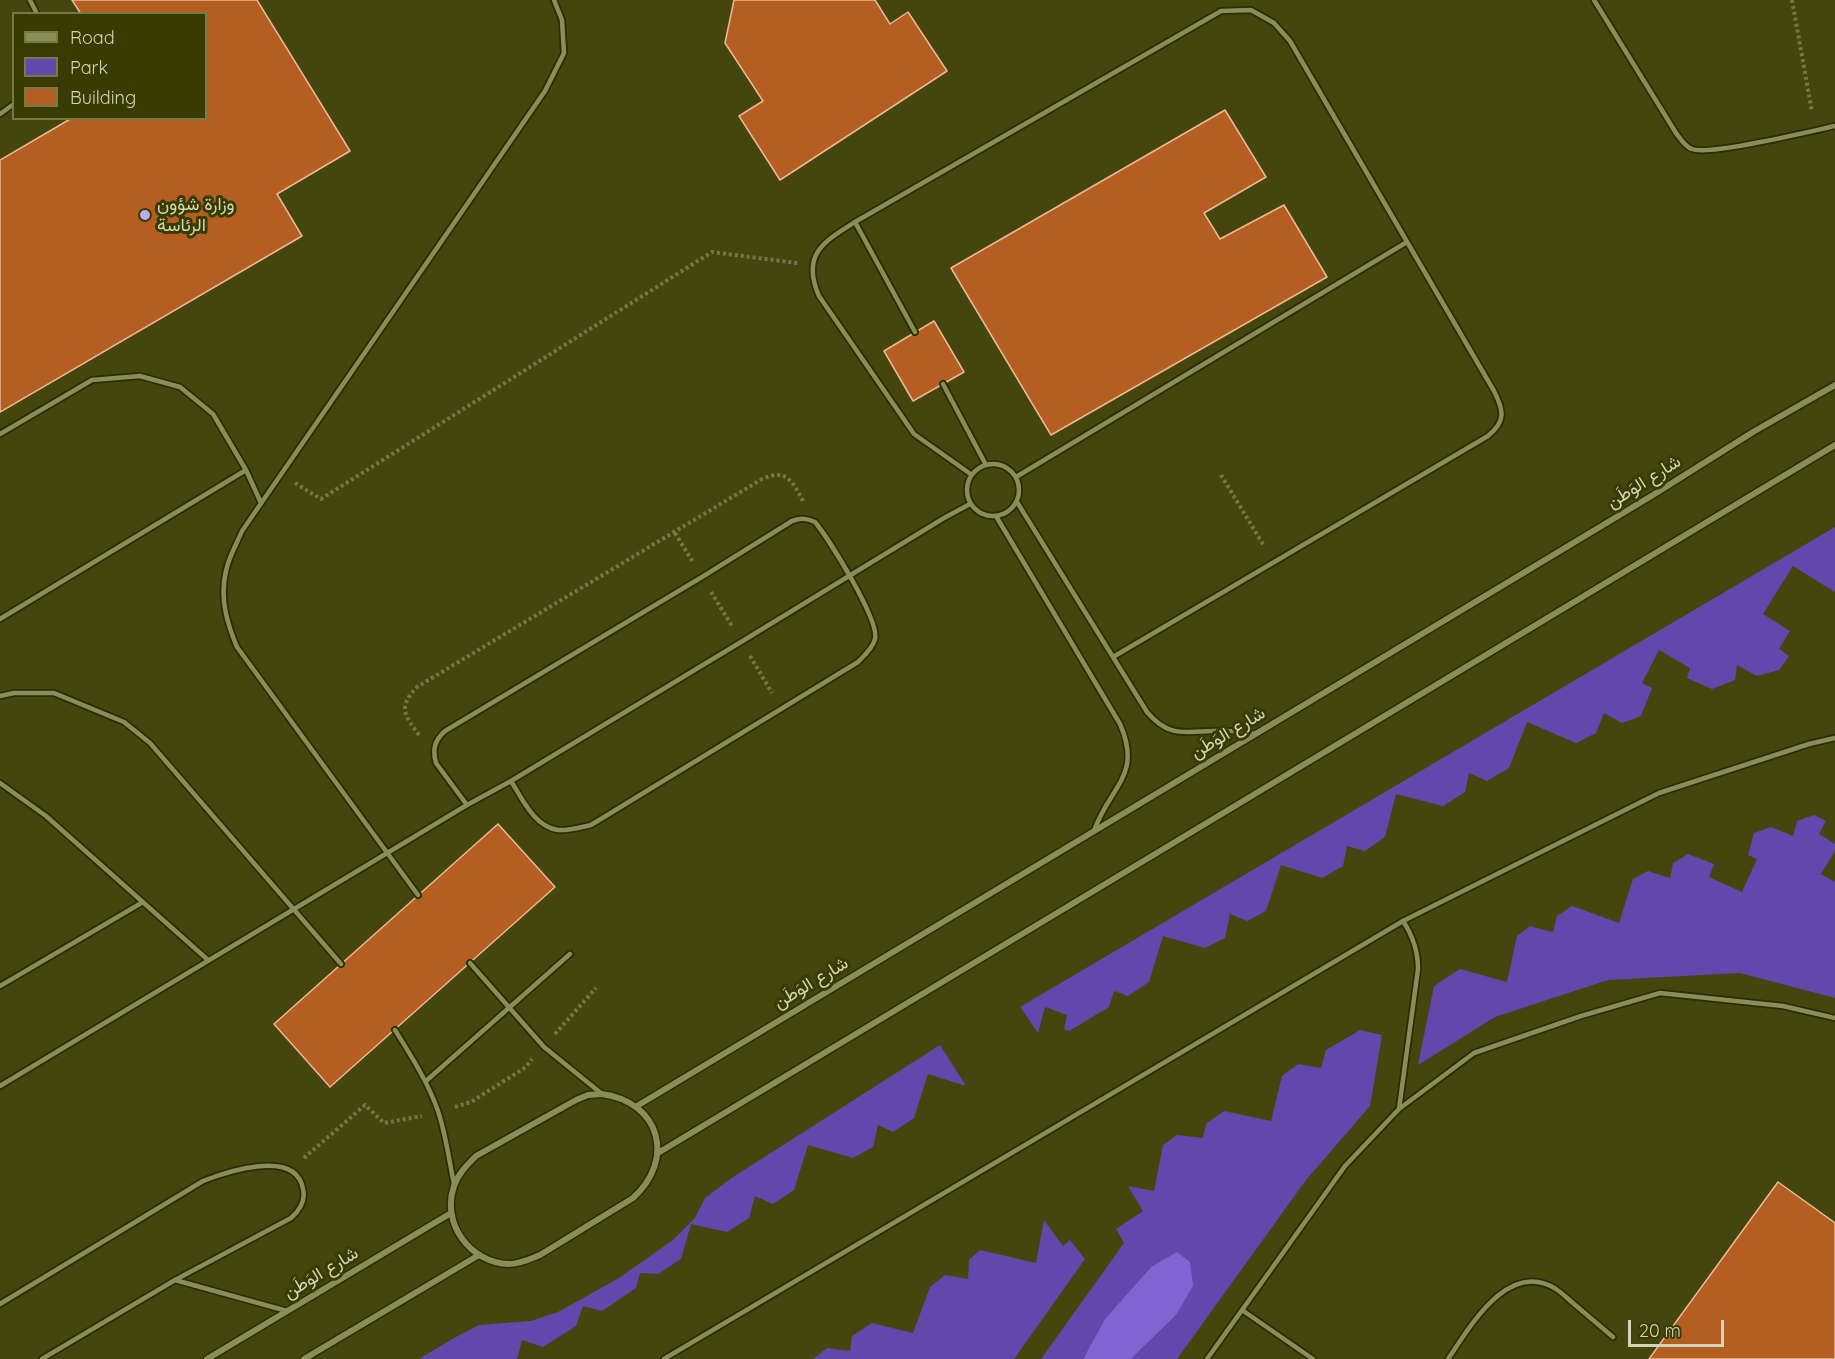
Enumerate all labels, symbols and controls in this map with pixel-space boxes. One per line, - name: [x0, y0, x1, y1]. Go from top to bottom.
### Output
- legend: [12, 12, 207, 120]
- text: Road: [70, 26, 115, 49]
- text: Park: [70, 56, 108, 79]
- text: Building: [70, 86, 136, 109]
- place label: وزارة شؤون الرئاسة: [157, 194, 235, 236]
- marker: وزارة شؤون الرئاسة: [138, 208, 152, 222]
- street label: شارع الوَطَن: [1603, 451, 1685, 513]
- street label: شارع الوَطَن: [1187, 702, 1269, 764]
- street label: شارع الوَطَن: [770, 952, 852, 1014]
- street label: شارع الوَطَن: [280, 1242, 362, 1304]
- scale bar: [1631, 1308, 1727, 1346]
- text: 20 m: [1639, 1319, 1681, 1342]

